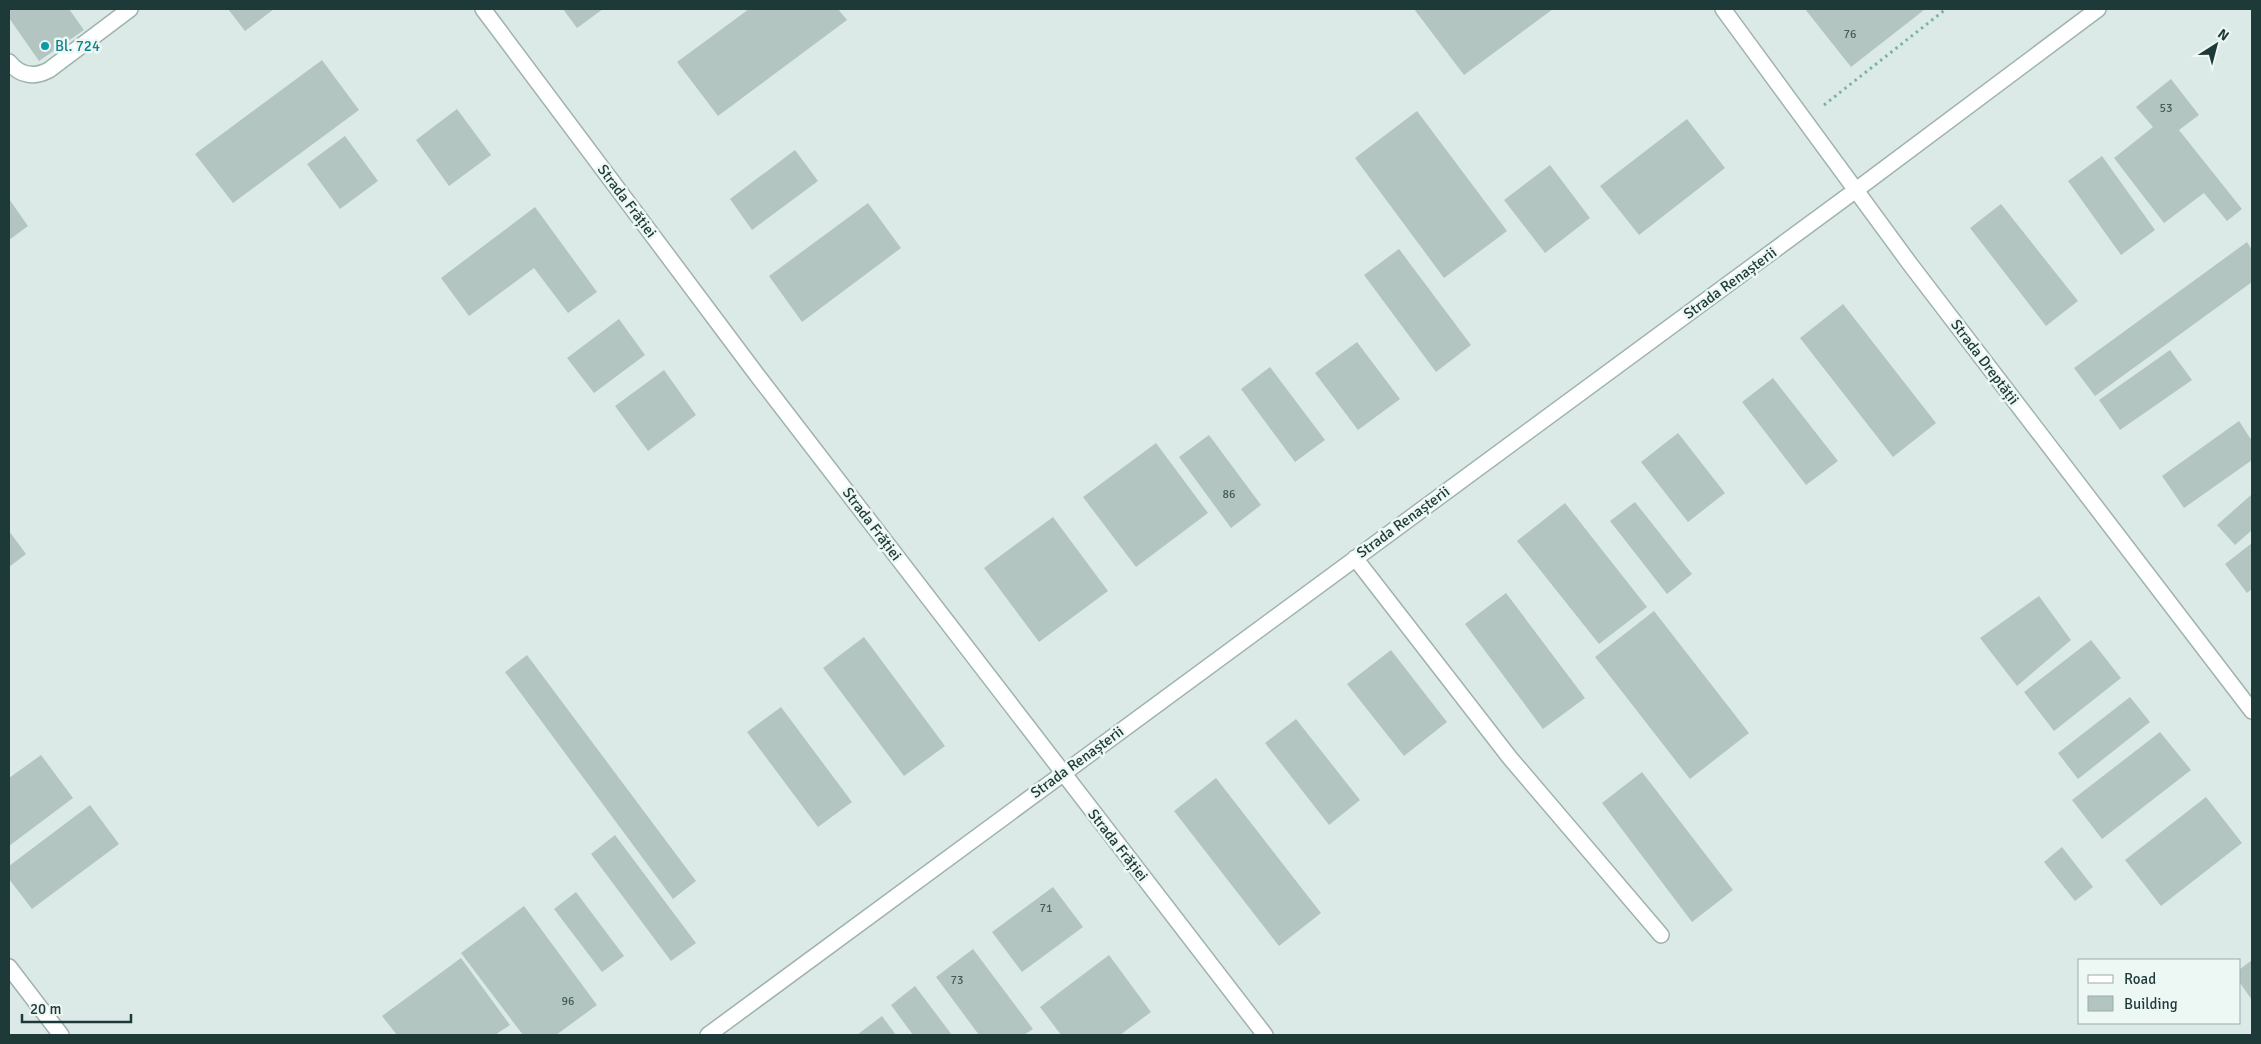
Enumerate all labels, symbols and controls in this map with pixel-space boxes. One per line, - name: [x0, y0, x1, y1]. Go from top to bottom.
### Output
- north arrow: [2191, 20, 2241, 70]
- text: N: [2214, 25, 2232, 45]
- house number: 76: [1844, 27, 1856, 42]
- place label: Bl. 724: [55, 37, 100, 55]
- marker: Bl. 724: [39, 40, 51, 52]
- house number: 53: [2160, 101, 2172, 116]
- street label: Strada Frăției: [593, 161, 660, 242]
- street label: Strada Renașterii: [1680, 243, 1780, 323]
- street label: Strada Dreptății: [1946, 316, 2023, 409]
- street label: Strada Renașterii: [1353, 482, 1453, 562]
- street label: Strada Frăției: [838, 484, 905, 565]
- house number: 86: [1223, 487, 1235, 502]
- street label: Strada Renașterii: [1027, 722, 1127, 802]
- street label: Strada Frăției: [1083, 805, 1152, 885]
- house number: 71: [1040, 901, 1052, 916]
- legend: [2078, 959, 2241, 1024]
- text: Road: [2124, 970, 2156, 988]
- house number: 73: [951, 973, 963, 988]
- scale bar: [22, 992, 131, 1024]
- house number: 96: [562, 994, 574, 1009]
- text: Building: [2124, 995, 2178, 1013]
- text: 20 m: [30, 1000, 61, 1018]

